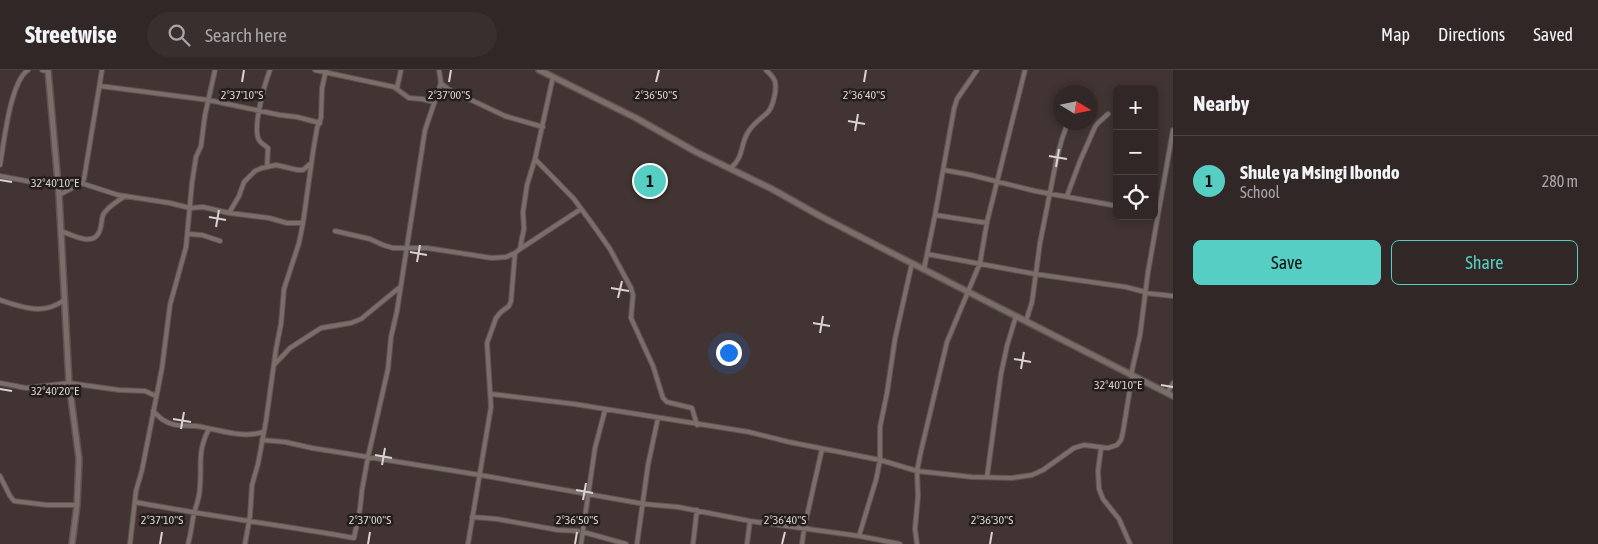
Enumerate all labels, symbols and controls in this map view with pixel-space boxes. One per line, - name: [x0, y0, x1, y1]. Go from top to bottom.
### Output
- search box: [147, 12, 497, 57]
- text: Streetwise: [25, 21, 117, 48]
- icon: search: [165, 21, 193, 49]
- text: Search here: [205, 24, 287, 46]
- text: Map: [1381, 24, 1410, 45]
- text: Directions: [1438, 24, 1505, 45]
- text: Saved: [1533, 24, 1573, 45]
- north arrow: [1053, 85, 1098, 130]
- map controls: [1113, 85, 1158, 220]
- button: +: [1113, 85, 1158, 130]
- text: 2°37'10"S: [221, 88, 263, 102]
- text: 2°37'00"S: [428, 88, 470, 102]
- text: 2°36'50"S: [635, 88, 677, 102]
- text: 2°36'40"S: [843, 88, 885, 102]
- text: Nearby: [1193, 91, 1249, 115]
- button: −: [1113, 130, 1158, 175]
- text: Shule ya Msingi Ibondo: [1240, 161, 1400, 183]
- pin: 1: [634, 162, 666, 200]
- text: 1: [1205, 172, 1213, 190]
- text: 280 m: [1542, 172, 1578, 190]
- button: locate: [1113, 175, 1158, 220]
- text: 32°40'10"E: [31, 176, 79, 190]
- text: School: [1240, 183, 1280, 201]
- button: Save: [1193, 240, 1381, 285]
- button: Share: [1391, 240, 1578, 285]
- your location: [716, 340, 742, 366]
- text: 32°40'10"E: [1094, 378, 1142, 392]
- text: 32°40'20"E: [31, 384, 79, 398]
- text: 2°37'10"S: [141, 513, 183, 527]
- text: 2°37'00"S: [349, 513, 391, 527]
- text: 2°36'50"S: [556, 513, 598, 527]
- text: 2°36'40"S: [764, 513, 806, 527]
- text: 2°36'30"S: [971, 513, 1013, 527]

